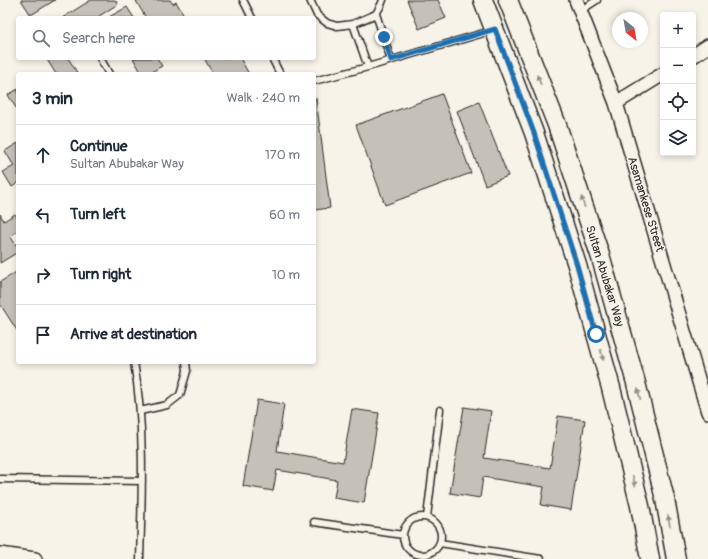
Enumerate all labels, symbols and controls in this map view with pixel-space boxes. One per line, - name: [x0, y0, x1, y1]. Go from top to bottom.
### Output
- north arrow: [612, 12, 648, 48]
- map controls: [660, 12, 696, 156]
- button: +: [660, 12, 696, 48]
- search box: [16, 16, 316, 60]
- icon: search: [30, 27, 52, 49]
- route end: [375, 28, 393, 46]
- text: Search here: [62, 29, 135, 48]
- button: −: [660, 48, 696, 84]
- one-way arrow: [536, 73, 542, 85]
- button: locate: [660, 84, 696, 120]
- text: 3 min: [32, 88, 73, 109]
- text: Walk · 240 m: [226, 90, 300, 106]
- button: layers: [660, 120, 696, 156]
- text: Continue: [70, 137, 128, 156]
- icon: ahead: [32, 144, 54, 166]
- text: 170 m: [265, 147, 300, 163]
- street label: Asamankese Street: [624, 155, 667, 254]
- text: Sultan Abubakar Way: [70, 156, 184, 172]
- one-way arrow: [579, 196, 585, 208]
- icon: left: [32, 204, 54, 226]
- text: Turn left: [70, 205, 126, 224]
- text: 60 m: [269, 207, 300, 223]
- street label: Sultan Abubakar Way: [582, 224, 627, 329]
- icon: right: [32, 264, 54, 286]
- text: Turn right: [70, 265, 131, 284]
- text: 10 m: [272, 267, 300, 283]
- icon: arrive: [32, 324, 54, 346]
- text: Arrive at destination: [70, 325, 197, 344]
- route start: [587, 325, 605, 343]
- one-way arrow: [599, 350, 605, 362]
- one-way arrow: [636, 388, 642, 400]
- one-way arrow: [632, 475, 638, 488]
- one-way arrow: [665, 515, 671, 527]

